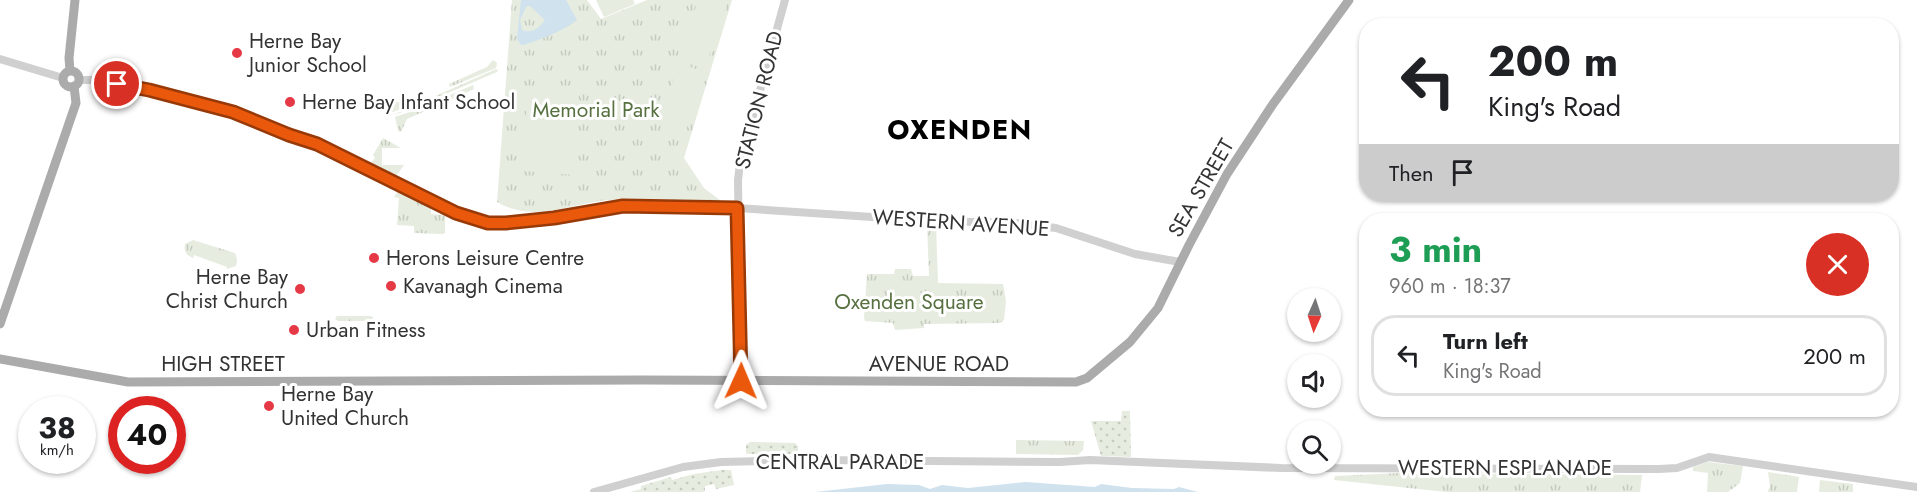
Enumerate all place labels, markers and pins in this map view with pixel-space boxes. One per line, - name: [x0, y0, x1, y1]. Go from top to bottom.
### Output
- place label: Herne Bay Junior School: [246, 26, 367, 80]
- marker: Herne Bay Junior School: [230, 46, 244, 60]
- pin: [91, 58, 142, 109]
- place label: Herne Bay Infant School: [302, 87, 515, 117]
- marker: Herne Bay Infant School: [283, 95, 297, 109]
- place label: Herons Leisure Centre: [386, 243, 584, 273]
- marker: Herons Leisure Centre: [367, 251, 381, 265]
- place label: Herne Bay Christ Church: [166, 262, 289, 316]
- place label: Kavanagh Cinema: [403, 271, 563, 301]
- marker: Kavanagh Cinema: [384, 279, 398, 293]
- marker: Herne Bay Christ Church: [293, 282, 307, 296]
- place label: Urban Fitness: [306, 315, 426, 345]
- marker: Urban Fitness: [287, 323, 301, 337]
- place label: Herne Bay United Church: [281, 379, 409, 433]
- marker: Herne Bay United Church: [262, 399, 276, 413]

